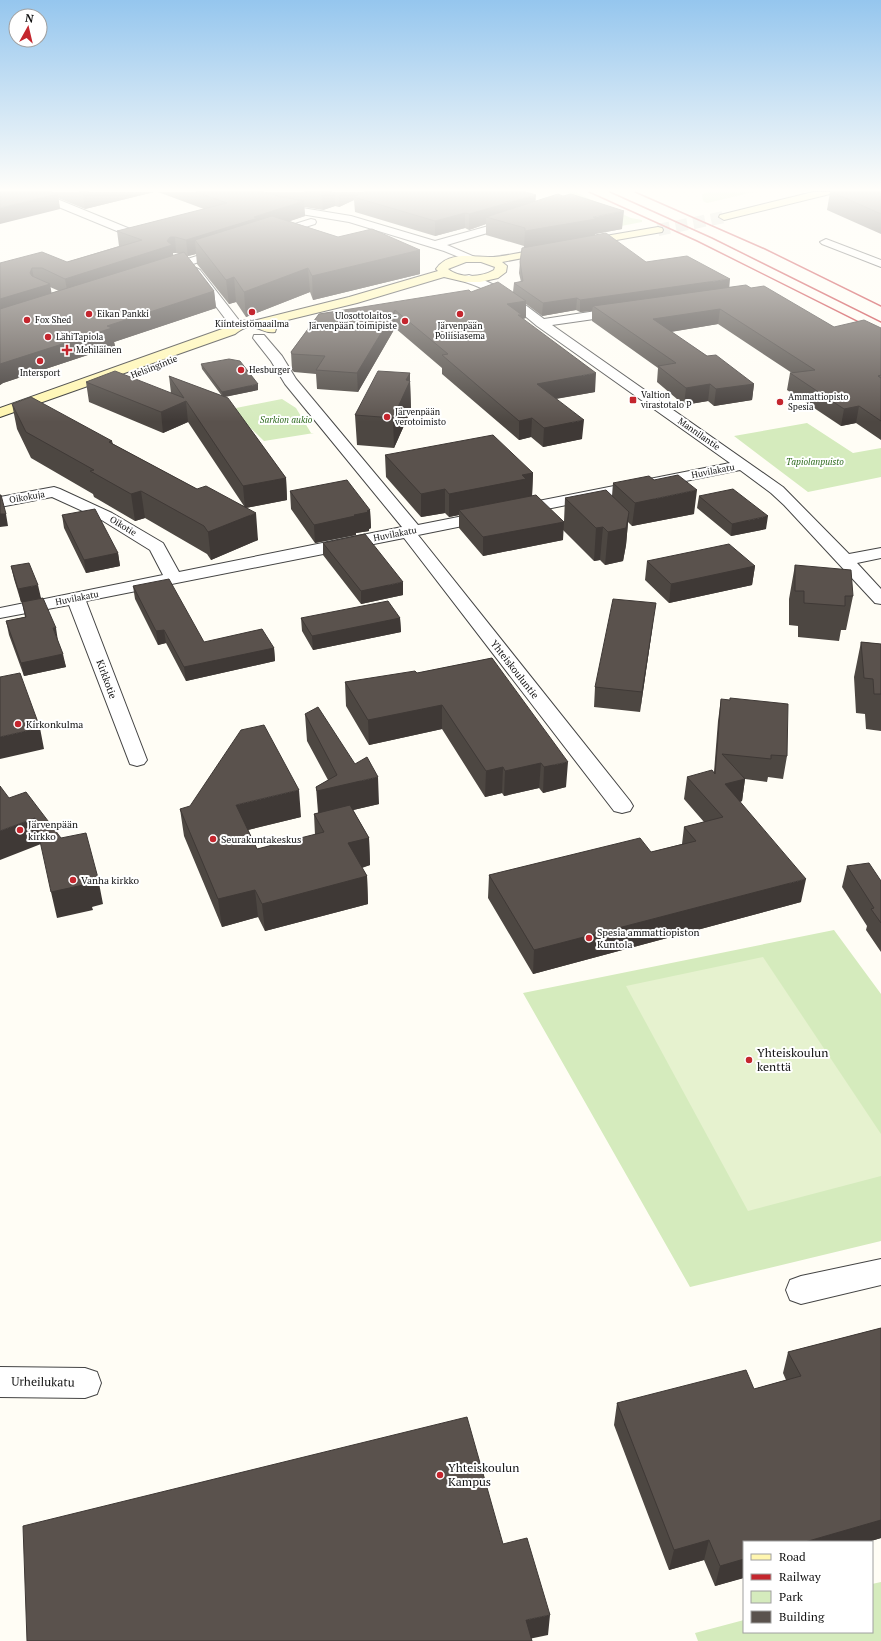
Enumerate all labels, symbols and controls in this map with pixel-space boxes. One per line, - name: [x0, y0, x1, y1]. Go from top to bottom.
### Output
- north arrow: [8, 8, 48, 48]
- text: N: [24, 11, 35, 26]
- marker: Kiinteistömaailma: [247, 307, 257, 317]
- place label: Eikan Pankki: [97, 308, 149, 320]
- marker: Eikan Pankki: [84, 309, 94, 319]
- marker: Järvenpään Poliisiasema: [455, 309, 465, 319]
- place label: Ulosottolaitos - Järvenpään toimipiste: [309, 310, 397, 332]
- place label: Fox Shed: [35, 314, 71, 326]
- marker: Fox Shed: [22, 315, 32, 325]
- marker: Ulosottolaitos - Järvenpään toimipiste: [400, 316, 410, 326]
- place label: Kiinteistömaailma: [215, 318, 289, 330]
- place label: Järvenpään Poliisiasema: [435, 320, 485, 342]
- place label: LähiTapiola: [56, 331, 104, 343]
- marker: LähiTapiola: [43, 332, 53, 342]
- marker: Mehiläinen: [61, 344, 73, 356]
- place label: Mehiläinen: [76, 344, 122, 356]
- street label: Helsingintie: [129, 352, 180, 381]
- marker: Intersport: [35, 356, 45, 366]
- place label: Hesburger: [249, 364, 291, 376]
- marker: Hesburger: [236, 365, 246, 375]
- place label: Intersport: [20, 367, 61, 379]
- place label: Valtion virastotalo P: [640, 389, 692, 411]
- place label: Ammattiopisto Spesia: [788, 391, 849, 413]
- marker: Valtion virastotalo P: [628, 395, 638, 405]
- marker: Ammattiopisto Spesia: [775, 397, 785, 407]
- place label: Järvenpään verotoimisto: [394, 406, 446, 428]
- marker: Järvenpään verotoimisto: [382, 412, 392, 422]
- park label: Sarkion aukio: [260, 414, 313, 426]
- street label: Mannilantie: [676, 415, 723, 453]
- park label: Tapiolanpuisto: [786, 456, 844, 468]
- street label: Huvilakatu: [690, 461, 736, 481]
- street label: Oikokuja: [8, 488, 46, 506]
- street label: Oikotie: [107, 513, 139, 539]
- street label: Huvilakatu: [372, 524, 418, 544]
- street label: Huvilakatu: [54, 588, 100, 608]
- street label: Yhteiskouluntie: [488, 637, 542, 701]
- street label: Kirkkotie: [93, 658, 120, 701]
- place label: Kirkonkulma: [26, 718, 83, 731]
- marker: Kirkonkulma: [13, 719, 23, 729]
- place label: Järvenpään kirkko: [28, 818, 78, 843]
- marker: Järvenpään kirkko: [15, 825, 25, 835]
- place label: Seurakuntakeskus: [221, 833, 301, 846]
- marker: Seurakuntakeskus: [208, 834, 218, 844]
- place label: Vanha kirkko: [81, 874, 140, 887]
- marker: Vanha kirkko: [68, 875, 78, 885]
- place label: Spesia ammattiopiston Kuntola: [597, 926, 699, 951]
- marker: Spesia ammattiopiston Kuntola: [584, 933, 594, 943]
- place label: Yhteiskoulun kenttä: [757, 1045, 828, 1074]
- marker: Yhteiskoulun kenttä: [744, 1055, 754, 1065]
- street label: Urheilukatu: [11, 1373, 75, 1390]
- place label: Yhteiskoulun Kampus: [448, 1460, 519, 1489]
- marker: Yhteiskoulun Kampus: [435, 1470, 445, 1480]
- legend: [743, 1541, 873, 1633]
- text: Road: [779, 1549, 806, 1564]
- text: Railway: [779, 1569, 822, 1584]
- text: Park: [779, 1589, 804, 1604]
- text: Building: [779, 1609, 825, 1624]

